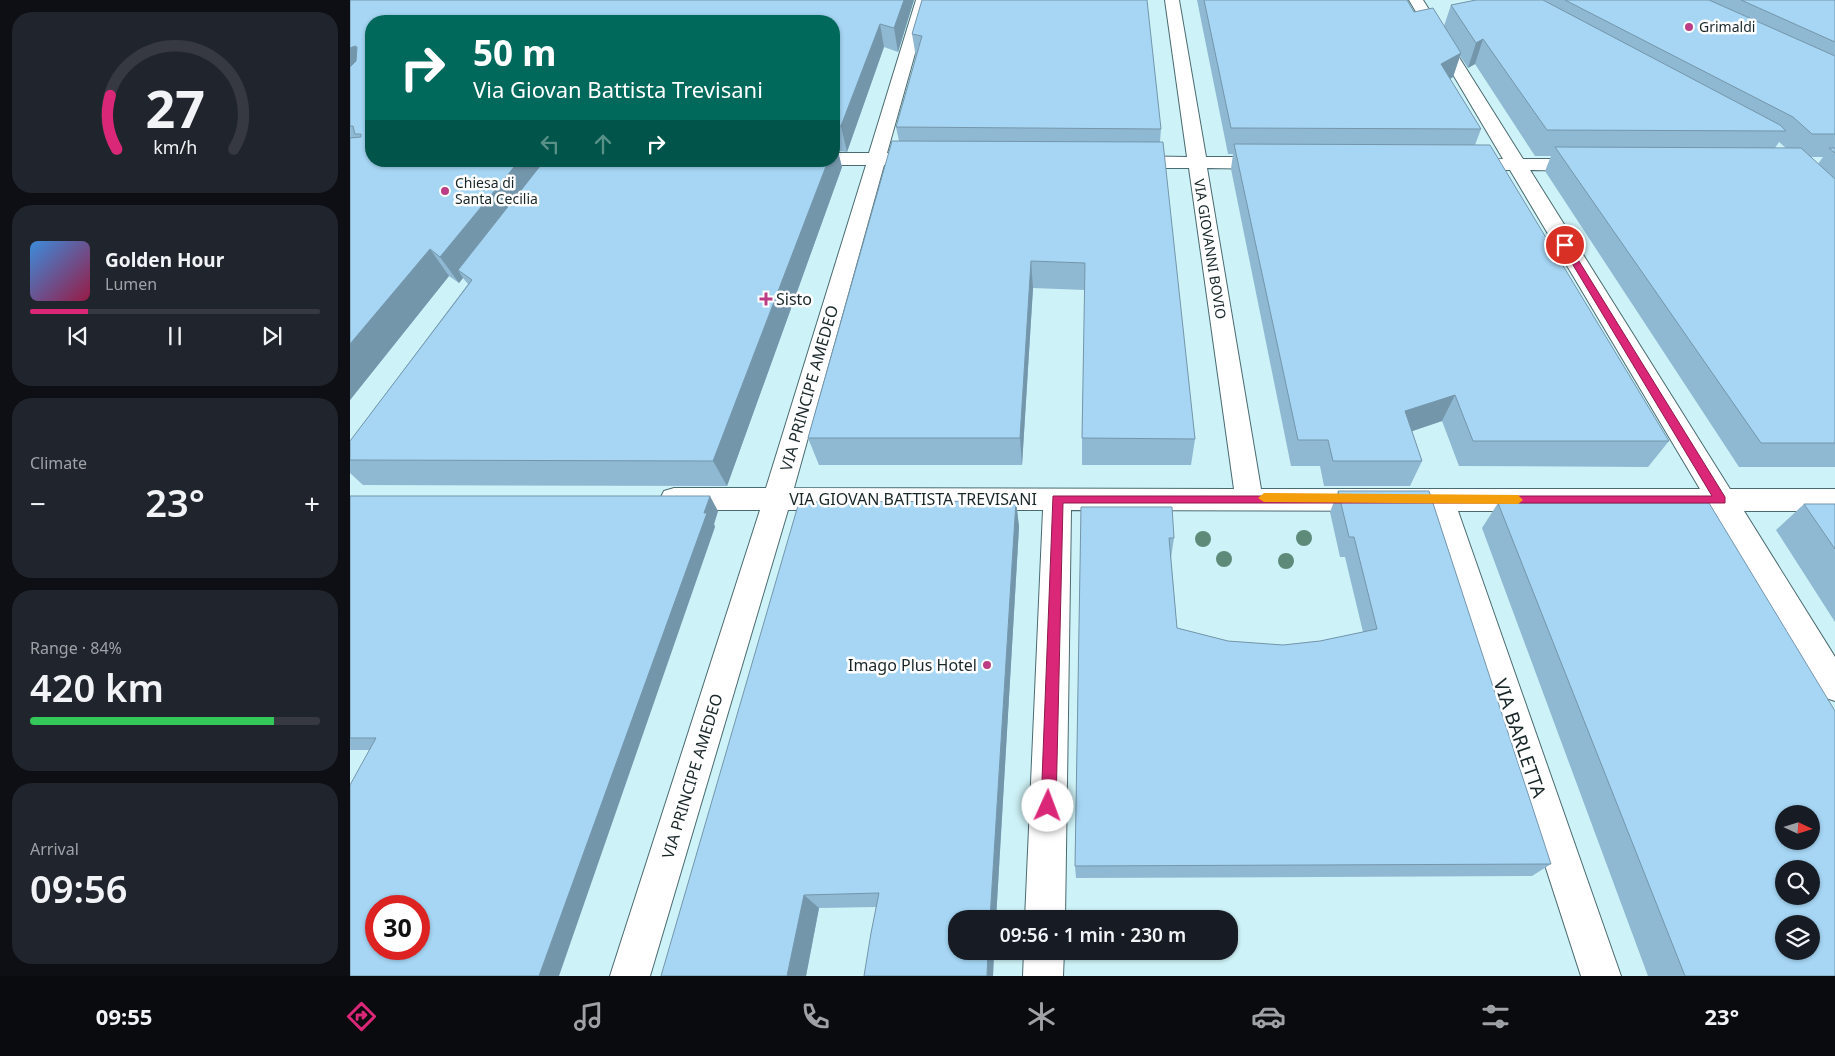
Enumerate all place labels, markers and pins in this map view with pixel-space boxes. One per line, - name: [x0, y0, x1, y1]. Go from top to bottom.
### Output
- place label: Grimaldi: [1699, 17, 1755, 36]
- marker: Grimaldi: [1683, 21, 1695, 33]
- place label: Chiesa di Santa Cecilia: [455, 173, 538, 208]
- marker: Chiesa di Santa Cecilia: [439, 185, 451, 197]
- pin: [1544, 224, 1586, 266]
- place label: Sisto: [776, 288, 812, 310]
- marker: Sisto: [760, 293, 772, 305]
- place label: Imago Plus Hotel: [848, 654, 977, 676]
- marker: Imago Plus Hotel: [981, 659, 993, 671]

